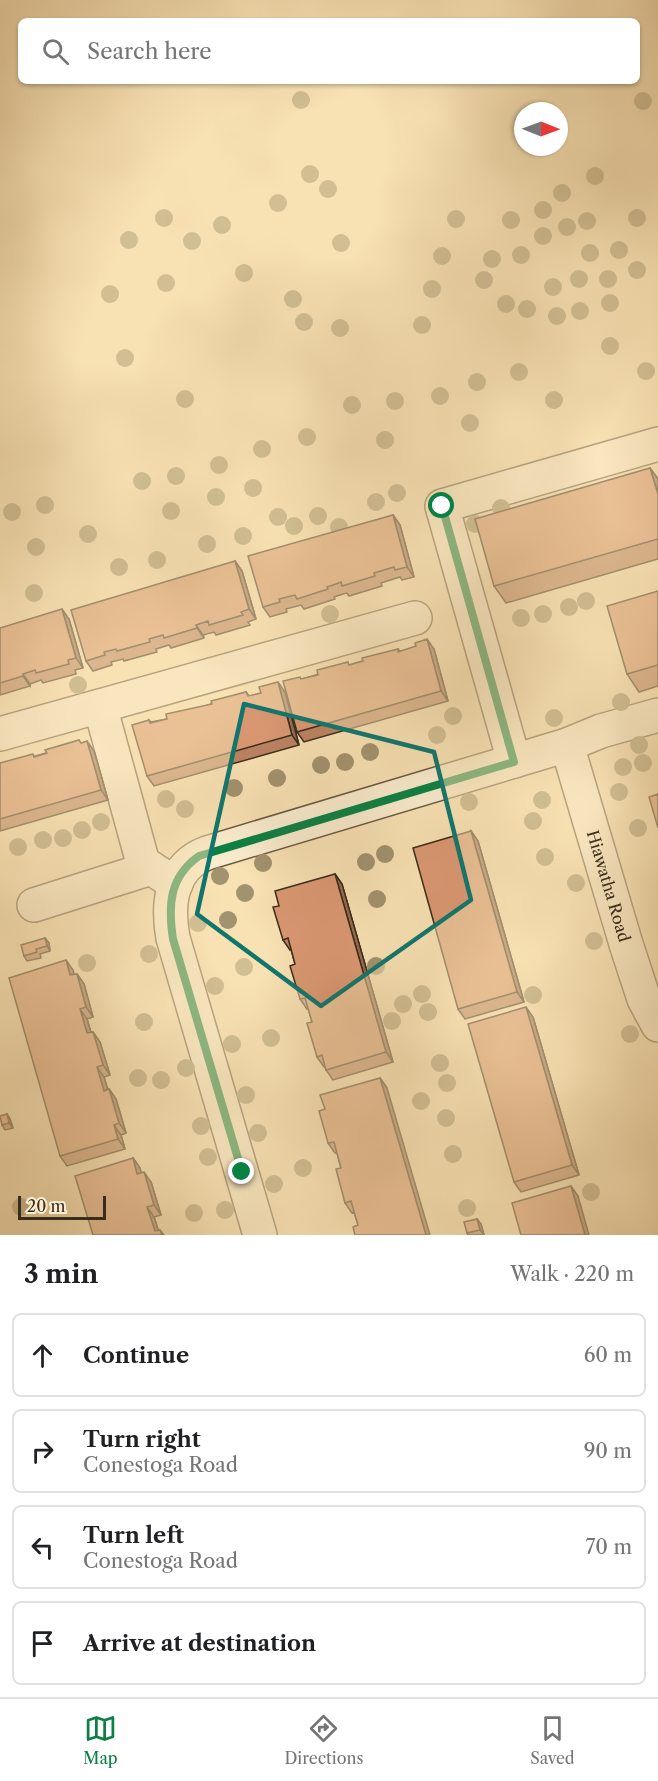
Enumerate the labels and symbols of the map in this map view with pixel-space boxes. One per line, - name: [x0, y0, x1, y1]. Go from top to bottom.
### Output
- north arrow: [514, 102, 568, 156]
- route start: [428, 492, 454, 518]
- street label: Hiawatha Road: [583, 828, 635, 944]
- route end: [228, 1158, 254, 1184]
- scale bar: [18, 1193, 106, 1220]

